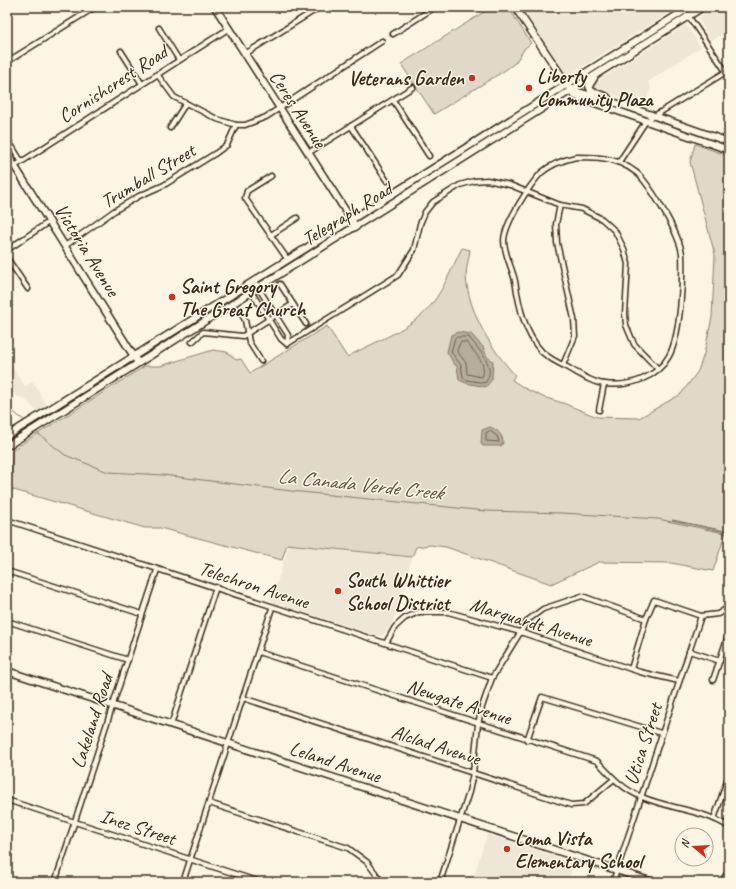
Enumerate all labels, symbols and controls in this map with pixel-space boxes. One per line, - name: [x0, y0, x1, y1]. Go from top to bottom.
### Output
- street label: Cornishcrest Road: [54, 38, 175, 129]
- place label: Liberty Community Plaza: [537, 64, 654, 113]
- street label: Ceres Avenue: [264, 66, 333, 154]
- place label: Veterans Garden: [348, 66, 465, 91]
- marker: Veterans Garden: [467, 73, 477, 83]
- marker: Liberty Community Plaza: [524, 83, 534, 93]
- street label: Trumball Street: [96, 137, 202, 214]
- street label: Telegraph Road: [297, 175, 399, 251]
- street label: Victoria Avenue: [49, 199, 126, 302]
- place label: Saint Gregory The Great Church: [180, 274, 307, 322]
- marker: Saint Gregory The Great Church: [167, 292, 177, 302]
- water label: La Canada Verde Creek: [276, 462, 448, 506]
- street label: Telechron Avenue: [196, 555, 314, 615]
- place label: South Whittier School District: [346, 568, 452, 616]
- marker: South Whittier School District: [333, 586, 343, 596]
- street label: Marquardt Avenue: [467, 592, 596, 653]
- street label: Lakeland Road: [65, 668, 120, 771]
- street label: Newgate Avenue: [404, 673, 516, 731]
- street label: Utica Street: [618, 698, 669, 788]
- street label: Alclad Avenue: [389, 719, 485, 771]
- street label: Leland Avenue: [286, 736, 385, 789]
- street label: Inez Street: [97, 803, 181, 852]
- place label: Loma Vista Elementary School: [515, 826, 645, 874]
- north arrow: [674, 827, 714, 867]
- text: N: [677, 836, 693, 849]
- marker: Loma Vista Elementary School: [502, 844, 512, 854]

